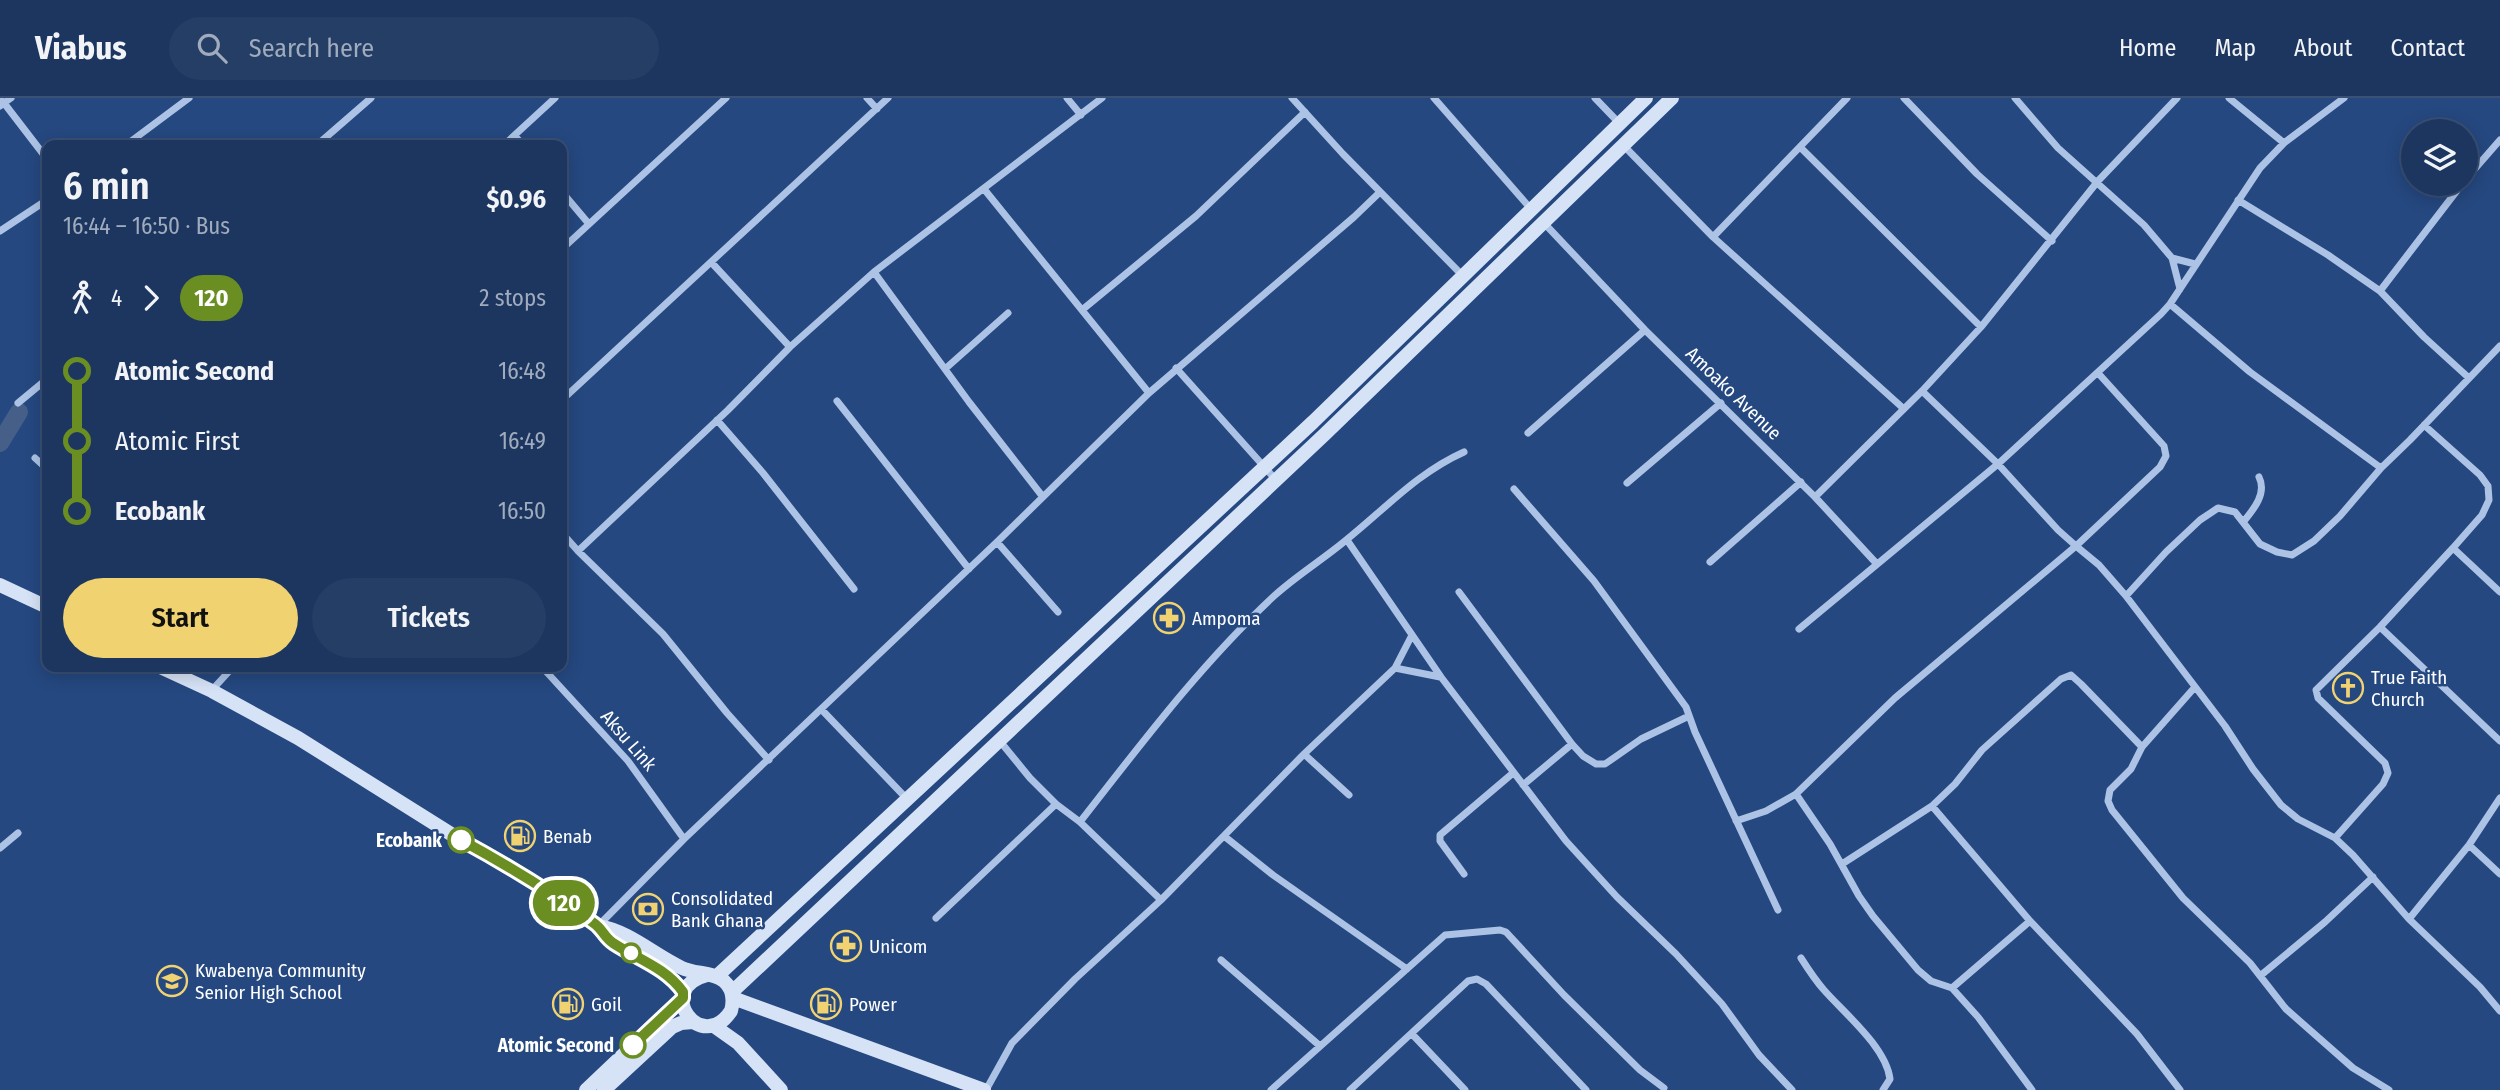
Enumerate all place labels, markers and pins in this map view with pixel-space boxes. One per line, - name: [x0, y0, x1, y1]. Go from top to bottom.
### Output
- pharmacy icon: Ampoma: [1152, 601, 1186, 635]
- place label: Ampoma: [1192, 607, 1261, 630]
- place label: True Faith Church: [2371, 666, 2447, 711]
- church icon: True Faith Church: [2331, 671, 2365, 705]
- fuel station icon: Benab: [503, 819, 537, 853]
- place label: Benab: [543, 825, 592, 848]
- marker: Ecobank: [448, 827, 474, 853]
- place label: Ecobank: [376, 829, 442, 852]
- place label: Consolidated Bank Ghana: [671, 887, 773, 932]
- bank icon: Consolidated Bank Ghana: [631, 892, 665, 926]
- pharmacy icon: Unicom: [829, 929, 863, 963]
- place label: Unicom: [869, 935, 927, 958]
- unlabelled marker: [621, 943, 641, 963]
- place label: Kwabenya Community Senior High School: [195, 959, 366, 1004]
- school or university icon: Kwabenya Community Senior High School: [155, 964, 189, 998]
- fuel station icon: Goil: [551, 987, 585, 1021]
- fuel station icon: Power: [809, 987, 843, 1021]
- place label: Goil: [591, 993, 622, 1016]
- place label: Power: [849, 993, 897, 1016]
- marker: Atomic Second: [620, 1032, 646, 1058]
- place label: Atomic Second: [497, 1034, 614, 1057]

